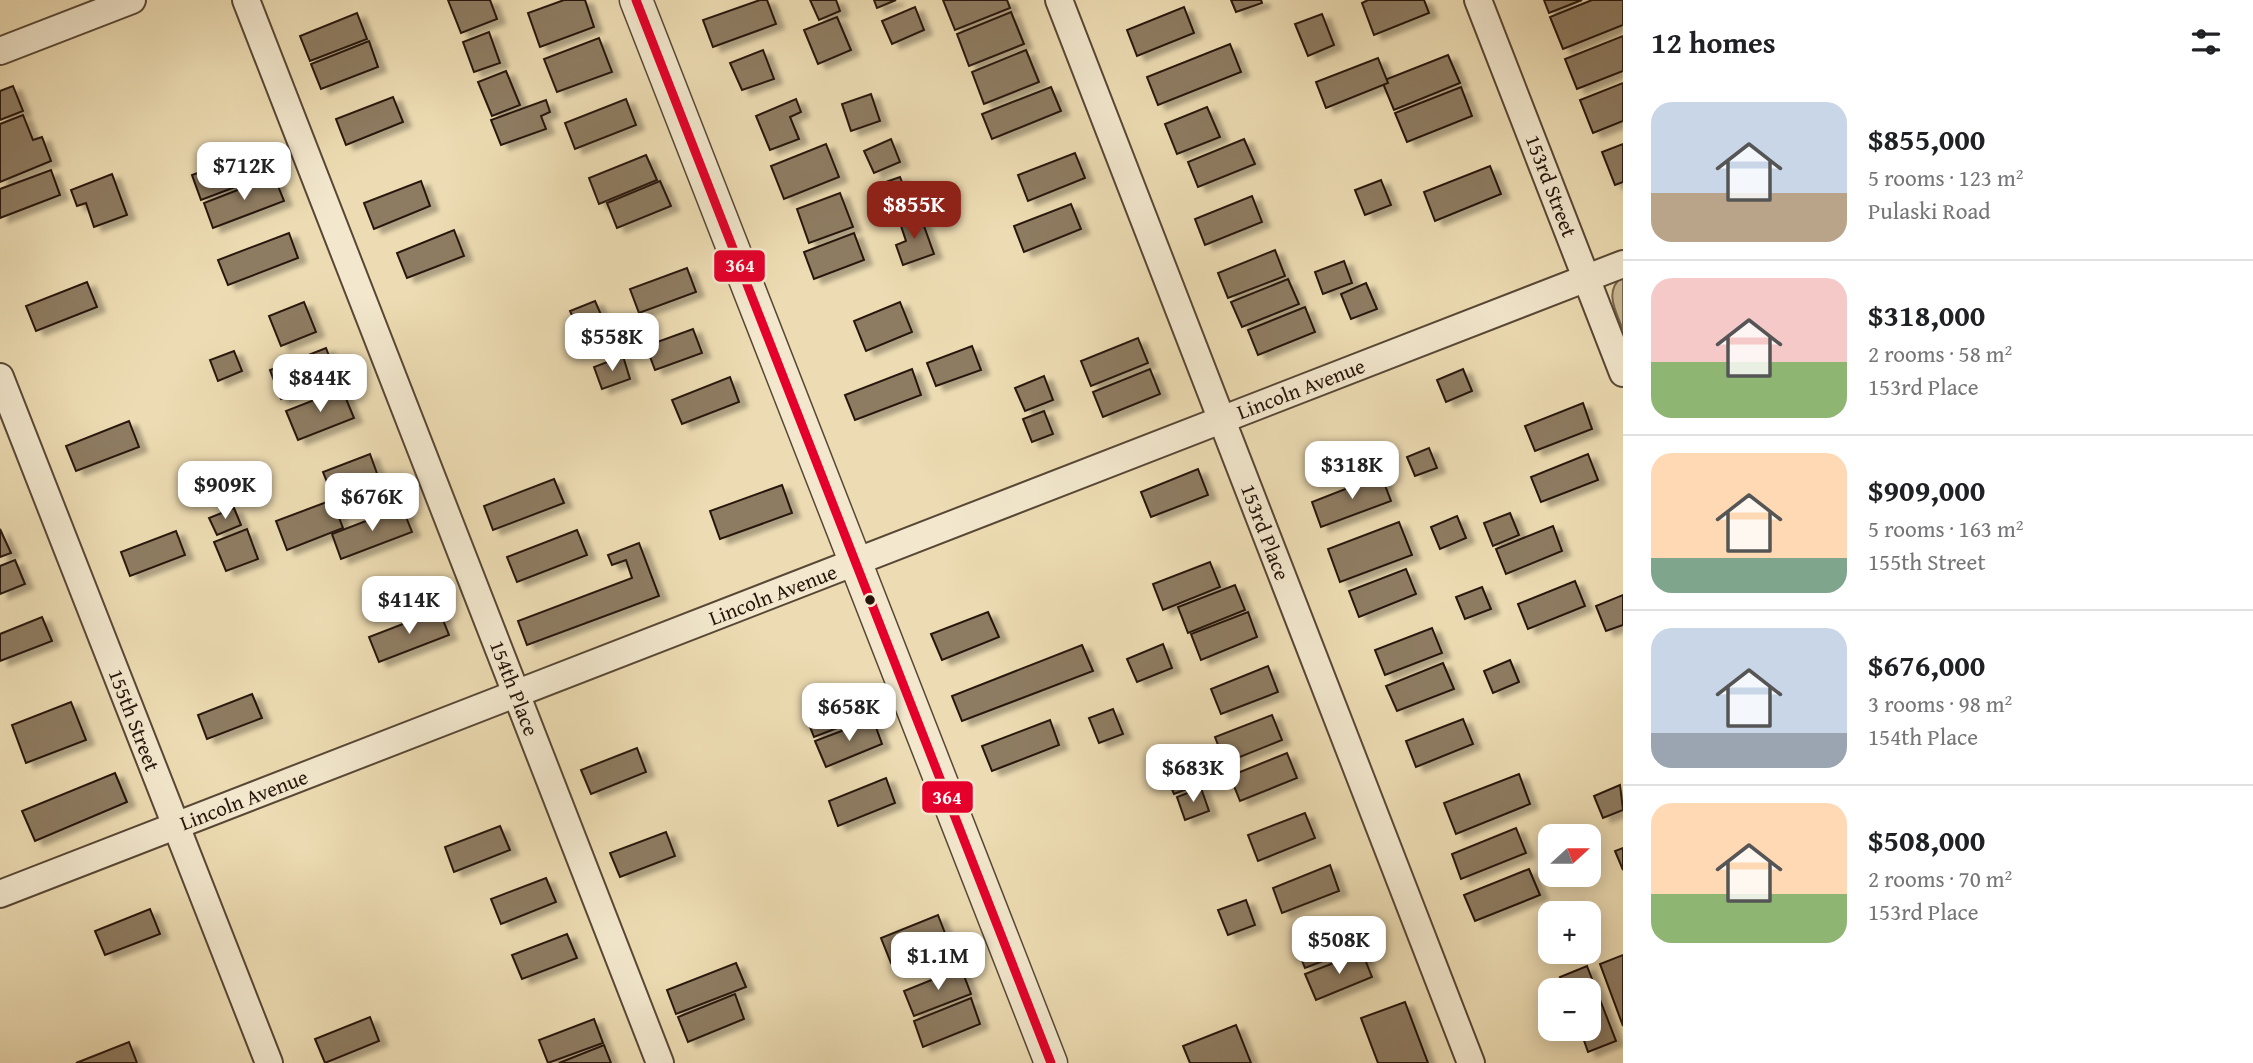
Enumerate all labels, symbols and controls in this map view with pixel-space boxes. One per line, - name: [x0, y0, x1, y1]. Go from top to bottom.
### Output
- text: 12 homes: [1651, 20, 1776, 64]
- icon: filters: [2187, 23, 2225, 61]
- text: $855,000: [1868, 117, 1985, 161]
- street label: 153rd Street: [1518, 130, 1585, 242]
- icon: home: [1707, 130, 1791, 214]
- pin: $712K: [195, 142, 293, 202]
- text: $712K: [213, 148, 275, 181]
- text: 5 rooms · 123 m²: [1868, 161, 2023, 194]
- pin: $855K: [865, 182, 963, 241]
- text: $855K: [883, 187, 945, 220]
- text: Pulaski Road: [1868, 194, 1991, 227]
- line badge: 364: [713, 249, 766, 283]
- text: 364: [725, 251, 755, 279]
- text: $318,000: [1868, 293, 1985, 337]
- icon: home: [1707, 306, 1791, 390]
- pin: $558K: [563, 314, 661, 373]
- text: $558K: [581, 319, 643, 352]
- text: 2 rooms · 58 m²: [1868, 337, 2012, 370]
- street label: Lincoln Avenue: [1232, 350, 1369, 427]
- pin: $844K: [271, 354, 369, 414]
- text: $844K: [289, 360, 351, 393]
- text: 153rd Place: [1868, 370, 1979, 403]
- pin: $318K: [1303, 442, 1401, 501]
- text: $318K: [1321, 447, 1383, 480]
- pin: $909K: [176, 462, 274, 521]
- text: $909K: [194, 467, 256, 500]
- text: $909,000: [1868, 468, 1985, 512]
- pin: $676K: [323, 474, 421, 533]
- text: $676K: [341, 479, 403, 512]
- street label: 153rd Place: [1233, 479, 1298, 585]
- icon: home: [1707, 481, 1791, 565]
- text: 5 rooms · 163 m²: [1868, 512, 2023, 545]
- text: 155th Street: [1868, 545, 1986, 578]
- street label: Lincoln Avenue: [704, 556, 841, 633]
- pin: $414K: [360, 576, 458, 636]
- text: $414K: [378, 582, 440, 615]
- unlabelled marker: [863, 593, 877, 607]
- street label: 154th Place: [482, 635, 547, 740]
- text: $676,000: [1868, 643, 1985, 687]
- icon: home: [1707, 656, 1791, 740]
- street label: 155th Street: [101, 664, 168, 776]
- pin: $658K: [800, 684, 898, 743]
- text: 3 rooms · 98 m²: [1868, 687, 2012, 720]
- text: $658K: [818, 689, 880, 722]
- text: 154th Place: [1868, 720, 1978, 753]
- pin: $683K: [1144, 744, 1242, 804]
- text: $683K: [1162, 750, 1224, 783]
- street label: Lincoln Avenue: [175, 761, 312, 838]
- line badge: 364: [921, 780, 974, 814]
- text: 364: [932, 783, 962, 811]
- text: $508,000: [1868, 818, 1985, 862]
- north arrow: [1538, 824, 1601, 887]
- map controls: [1538, 824, 1601, 1041]
- icon: home: [1707, 831, 1791, 915]
- text: 2 rooms · 70 m²: [1868, 862, 2012, 895]
- text: 153rd Place: [1868, 895, 1979, 928]
- button: +: [1538, 901, 1601, 964]
- pin: $508K: [1290, 916, 1388, 976]
- text: $508K: [1308, 922, 1370, 955]
- pin: $1.1M: [889, 932, 987, 992]
- text: $1.1M: [907, 938, 969, 971]
- button: −: [1538, 978, 1601, 1041]

